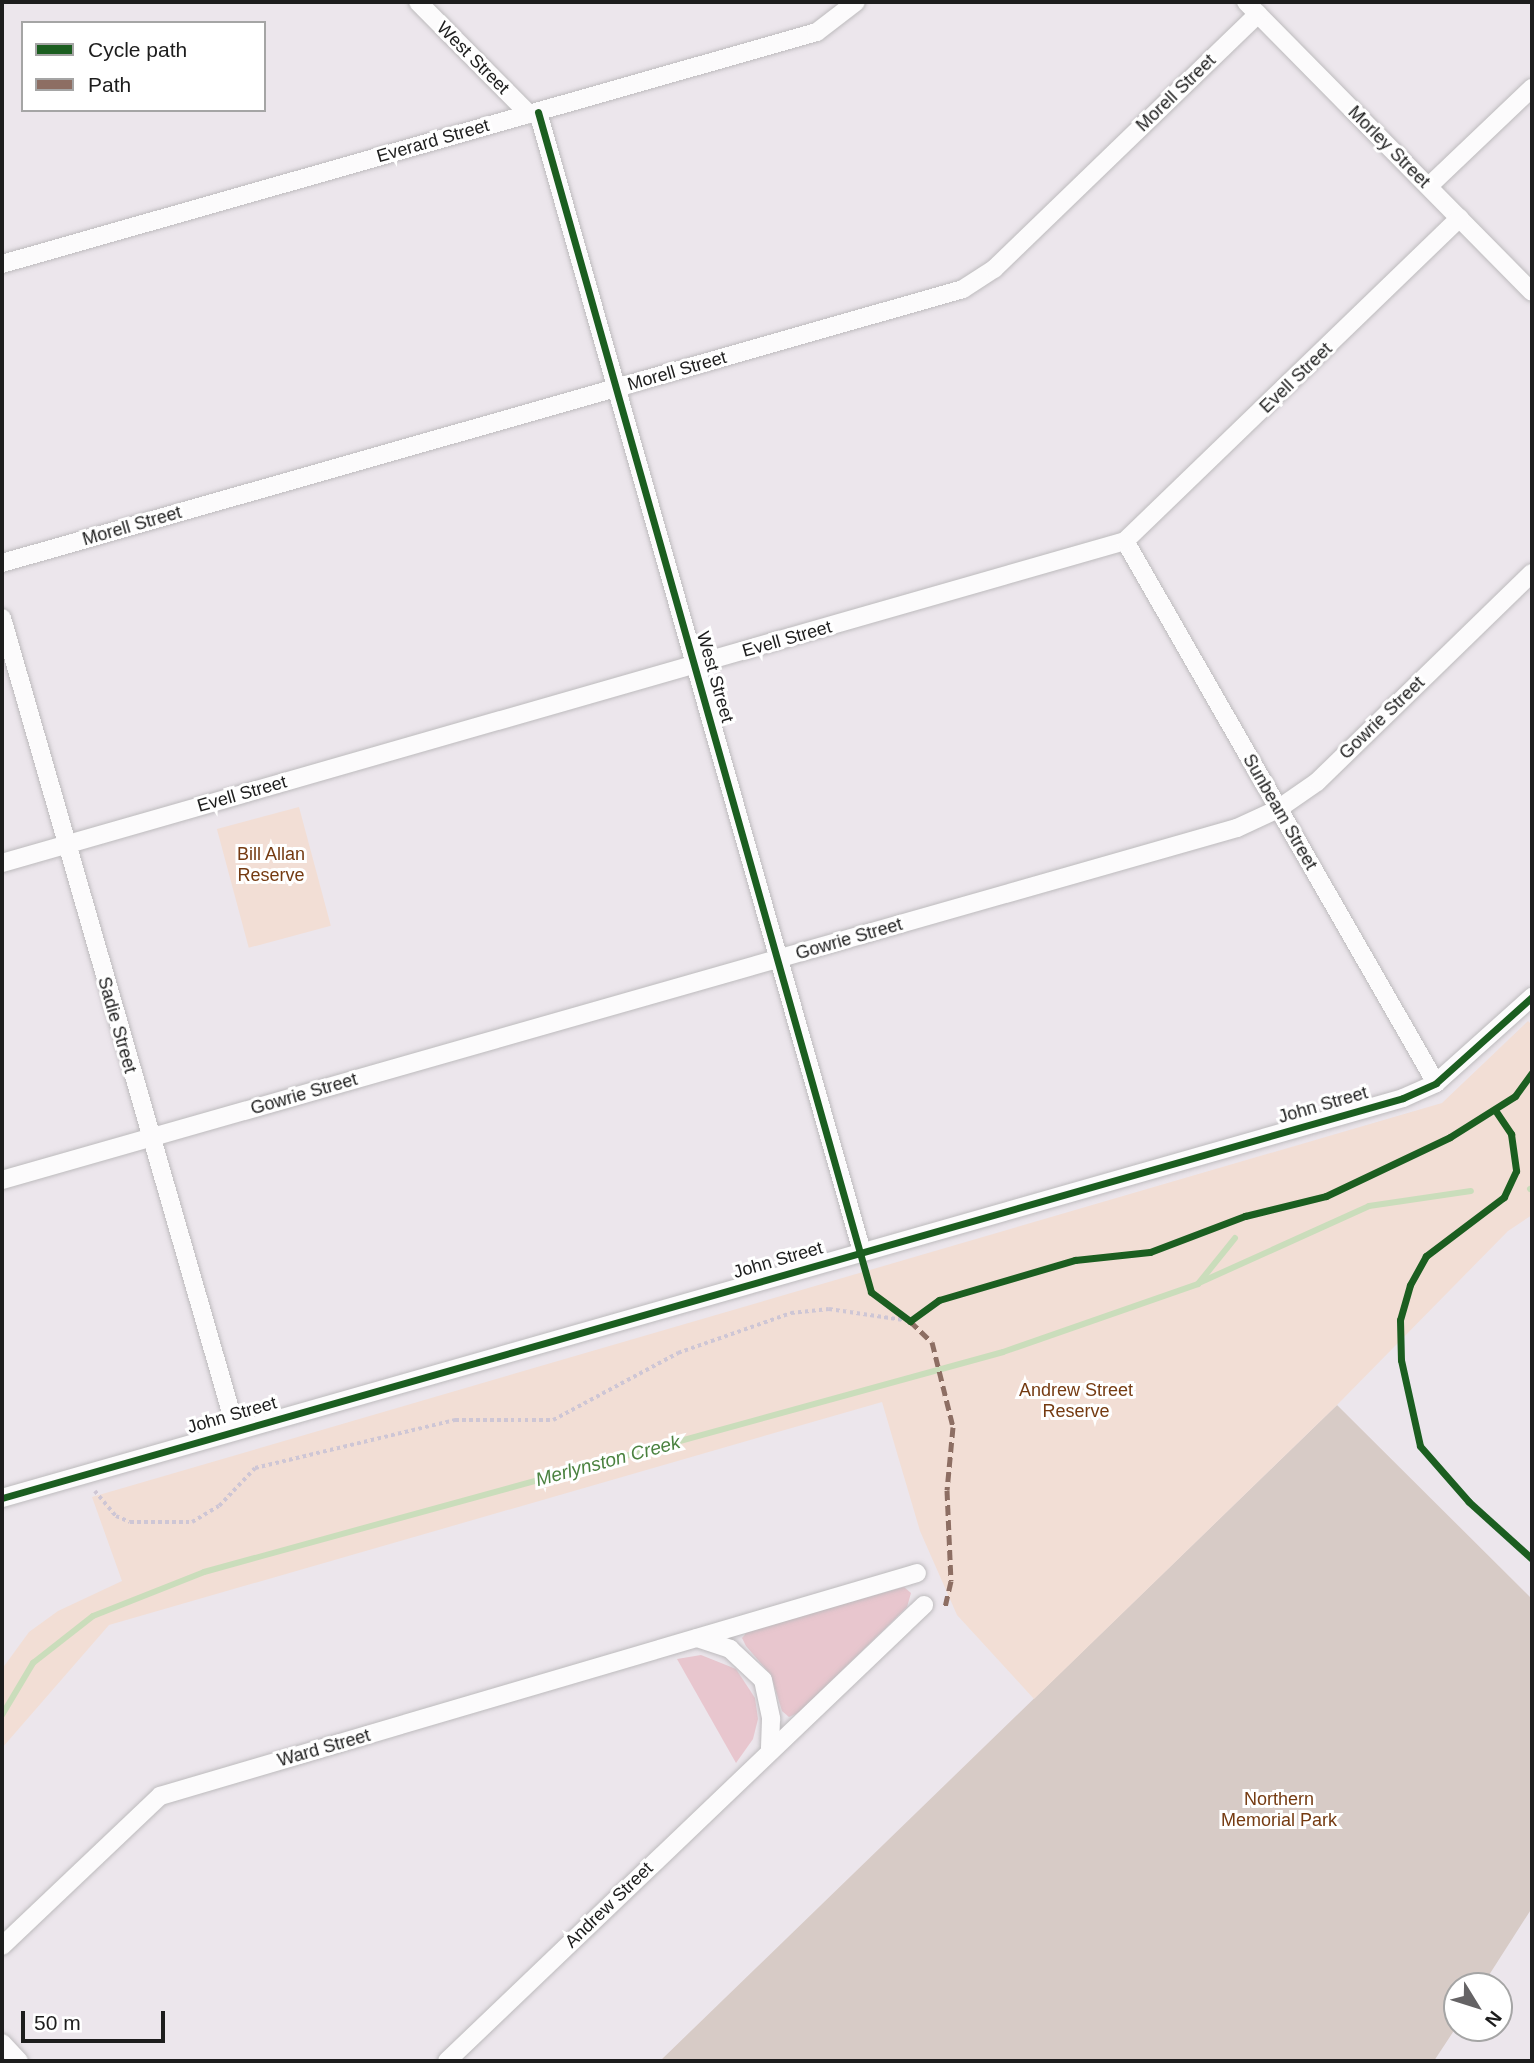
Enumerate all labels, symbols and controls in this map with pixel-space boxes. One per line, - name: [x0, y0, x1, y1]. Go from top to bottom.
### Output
- street label: West Street: [432, 17, 514, 99]
- legend: [21, 21, 266, 112]
- text: Cycle path: [88, 38, 187, 61]
- street label: Morell Street: [1132, 50, 1220, 136]
- text: Path: [88, 73, 131, 96]
- street label: Morley Street: [1344, 102, 1434, 192]
- street label: Everard Street: [374, 115, 492, 167]
- street label: Evell Street: [1255, 338, 1337, 418]
- street label: Morell Street: [625, 347, 729, 395]
- street label: Morell Street: [80, 502, 184, 550]
- street label: Evell Street: [740, 616, 834, 662]
- street label: West Street: [692, 629, 738, 725]
- street label: Gowrie Street: [1335, 672, 1429, 764]
- street label: Sunbeam Street: [1238, 750, 1322, 874]
- street label: Evell Street: [195, 771, 289, 817]
- park label: Bill Allan Reserve: [236, 844, 306, 886]
- street label: Gowrie Street: [793, 913, 905, 965]
- street label: Sadie Street: [93, 974, 141, 1076]
- street label: Gowrie Street: [248, 1068, 360, 1120]
- street label: John Street: [1276, 1082, 1370, 1128]
- street label: John Street: [731, 1237, 825, 1283]
- park label: Andrew Street Reserve: [1019, 1380, 1133, 1422]
- street label: John Street: [185, 1392, 279, 1438]
- water label: Merlynston Creek: [533, 1431, 683, 1491]
- street label: Ward Street: [275, 1724, 373, 1772]
- park label: Northern Memorial Park: [1221, 1789, 1337, 1832]
- street label: Andrew Street: [560, 1858, 658, 1952]
- north arrow: [1443, 1972, 1513, 2042]
- scale bar: [24, 1996, 168, 2040]
- text: N: [1481, 2007, 1506, 2031]
- text: 50 m: [34, 2011, 81, 2034]

